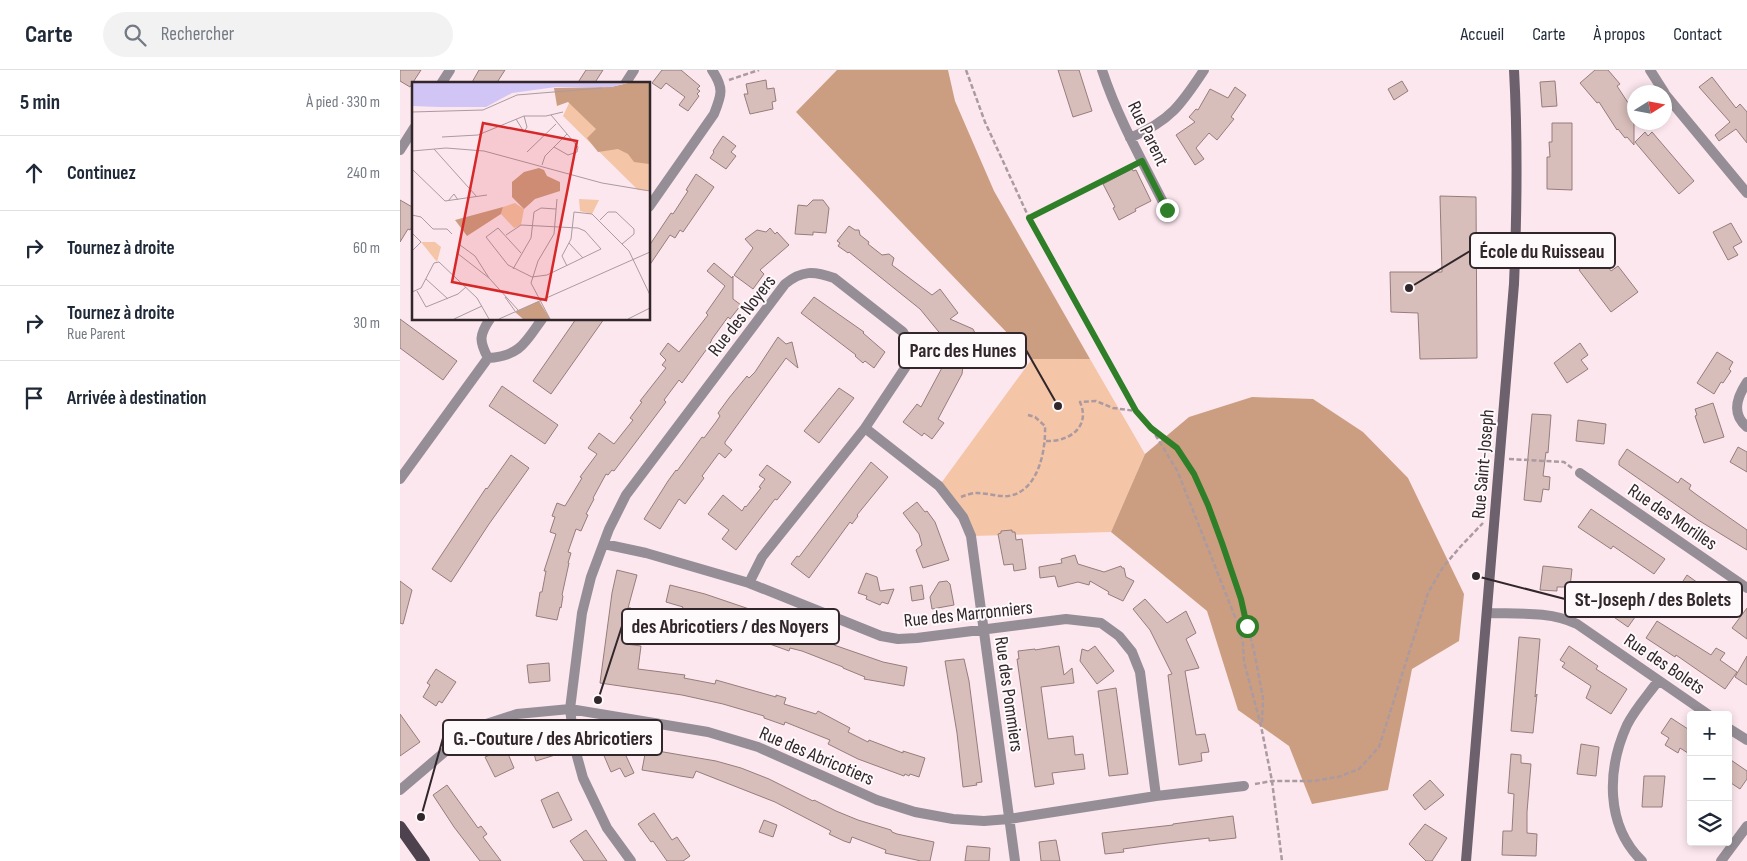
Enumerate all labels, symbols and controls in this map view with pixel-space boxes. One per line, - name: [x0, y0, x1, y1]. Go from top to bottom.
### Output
- search box: [103, 12, 453, 57]
- text: Carte: [25, 20, 73, 49]
- icon: search: [121, 21, 149, 49]
- text: Rechercher: [161, 23, 234, 46]
- text: Accueil: [1460, 24, 1504, 45]
- text: Carte: [1532, 24, 1565, 45]
- text: À propos: [1593, 24, 1645, 45]
- text: Contact: [1673, 24, 1722, 45]
- inset map: [412, 82, 650, 320]
- north arrow: [1627, 85, 1672, 130]
- text: 5 min: [20, 90, 60, 115]
- text: À pied · 330 m: [306, 93, 380, 112]
- street label: Rue Parent: [1122, 97, 1173, 170]
- icon: ahead: [20, 159, 48, 187]
- text: Continuez: [67, 162, 136, 185]
- text: 240 m: [347, 164, 380, 183]
- route end: [1156, 199, 1179, 222]
- callout: École du Ruisseau: [1470, 233, 1615, 268]
- icon: right: [20, 234, 48, 262]
- text: Tournez à droite: [67, 237, 175, 260]
- text: 60 m: [353, 239, 380, 258]
- text: École du Ruisseau: [1479, 240, 1605, 264]
- street label: Rue des Noyers: [703, 270, 781, 361]
- text: Tournez à droite: [67, 302, 175, 325]
- icon: right: [20, 309, 48, 337]
- text: 30 m: [353, 314, 380, 333]
- text: Rue Parent: [67, 325, 125, 344]
- callout: Parc des Hunes: [899, 333, 1026, 368]
- text: Parc des Hunes: [909, 339, 1017, 363]
- icon: arrive: [20, 384, 48, 412]
- text: Arrivée à destination: [67, 387, 207, 410]
- street label: Rue Saint-Joseph: [1467, 408, 1500, 520]
- street label: Rue des Morilles: [1623, 479, 1721, 556]
- callout: St-Joseph / des Bolets: [1565, 582, 1742, 617]
- text: St-Joseph / des Bolets: [1575, 588, 1732, 612]
- street label: Rue des Marronniers: [903, 596, 1034, 633]
- callout: des Abricotiers / des Noyers: [622, 609, 839, 644]
- text: des Abricotiers / des Noyers: [631, 615, 829, 639]
- route start: [1236, 615, 1259, 638]
- street label: Rue des Bolets: [1619, 629, 1709, 700]
- street label: Rue des Pommiers: [989, 635, 1028, 754]
- map controls: [1687, 711, 1732, 846]
- button: +: [1687, 711, 1732, 756]
- callout: G.-Couture / des Abricotiers: [443, 720, 662, 755]
- street label: Rue des Abricotiers: [756, 722, 877, 791]
- text: G.-Couture / des Abricotiers: [453, 727, 653, 751]
- button: −: [1687, 756, 1732, 801]
- button: layers: [1687, 801, 1732, 846]

